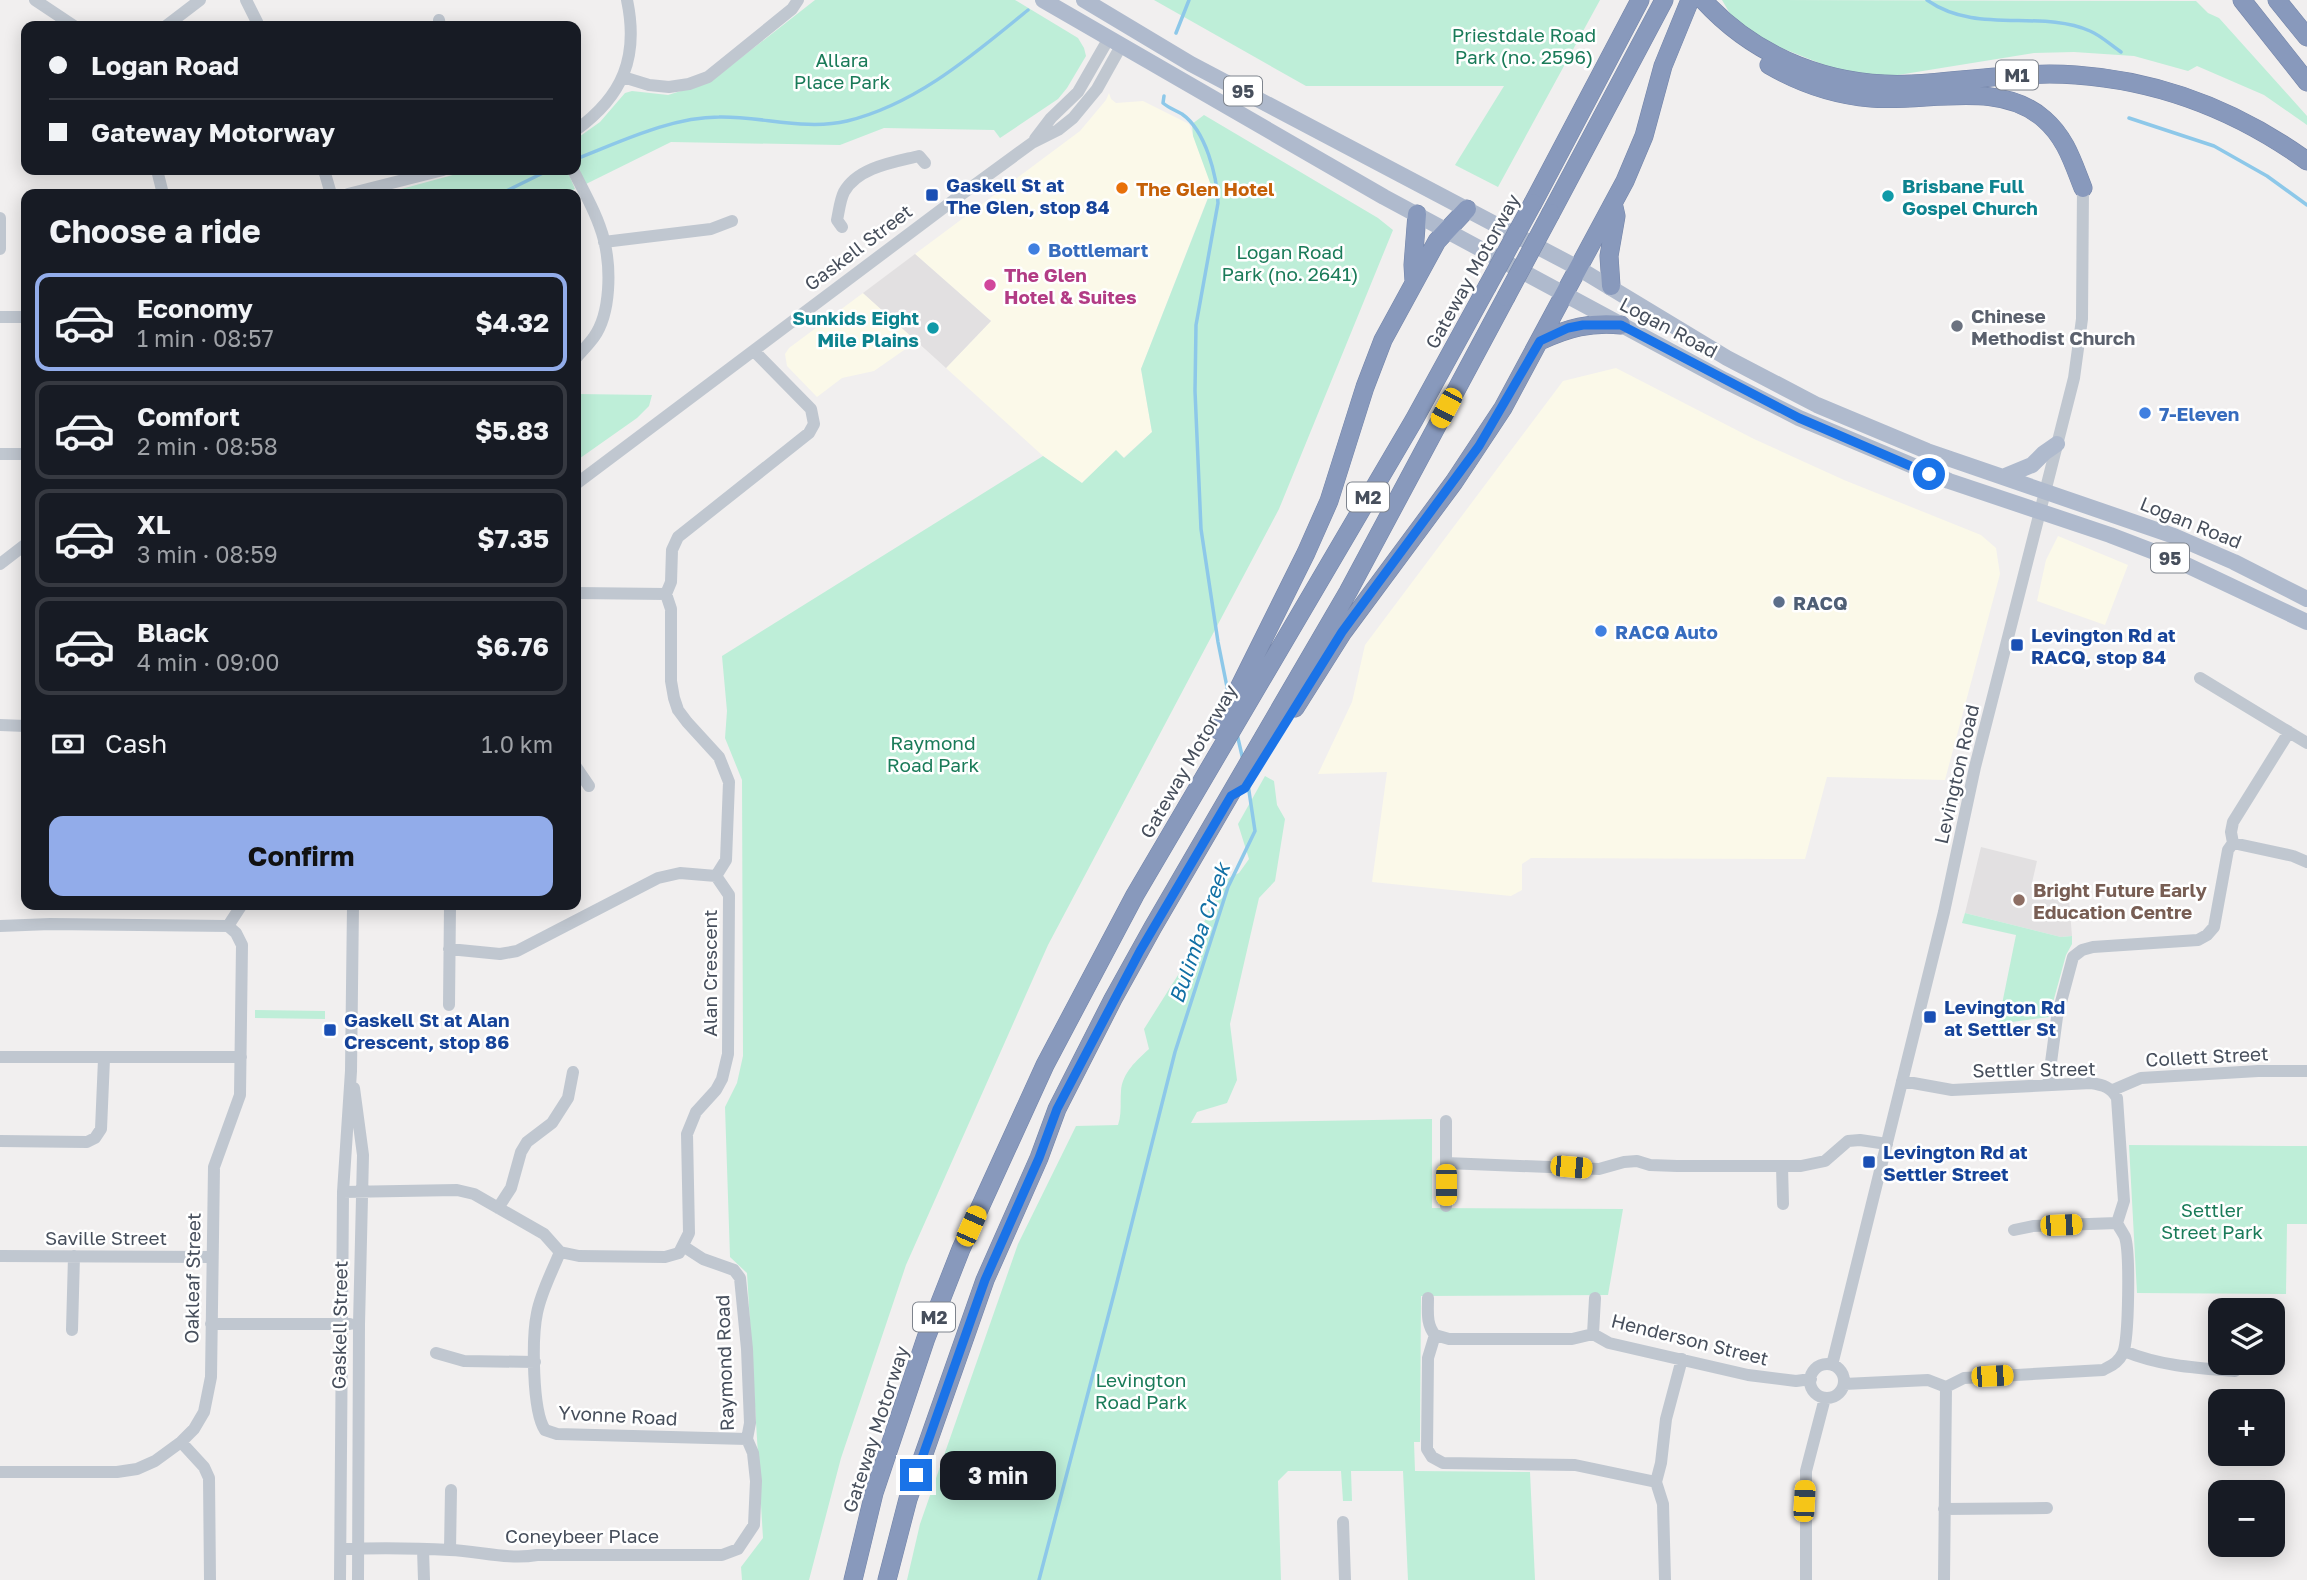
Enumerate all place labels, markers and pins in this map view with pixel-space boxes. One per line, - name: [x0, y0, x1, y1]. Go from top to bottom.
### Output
- place label: Gaskell St at The Glen, stop 84: [946, 173, 1110, 218]
- place label: Brisbane Full Gospel Church: [1902, 174, 2038, 219]
- place label: The Glen Hotel: [1136, 177, 1274, 200]
- marker: The Glen Hotel: [1114, 180, 1130, 196]
- marker: Gaskell St at The Glen, stop 84: [924, 187, 940, 203]
- marker: Brisbane Full Gospel Church: [1880, 188, 1896, 204]
- place label: Bottlemart: [1048, 238, 1149, 261]
- marker: Bottlemart: [1026, 241, 1042, 257]
- place label: The Glen Hotel & Suites: [1004, 263, 1137, 308]
- marker: The Glen Hotel & Suites: [982, 277, 998, 293]
- place label: Chinese Methodist Church: [1971, 304, 2135, 349]
- place label: Sunkids Eight Mile Plains: [792, 306, 919, 351]
- marker: Chinese Methodist Church: [1949, 318, 1965, 334]
- marker: Sunkids Eight Mile Plains: [925, 320, 941, 336]
- place label: 7-Eleven: [2159, 402, 2239, 425]
- marker: 7-Eleven: [2137, 405, 2153, 421]
- place label: RACQ: [1793, 591, 1848, 614]
- marker: RACQ: [1771, 594, 1787, 610]
- place label: RACQ Auto: [1615, 620, 1718, 643]
- marker: RACQ Auto: [1593, 623, 1609, 639]
- place label: Levington Rd at RACQ, stop 84: [2031, 623, 2176, 668]
- marker: Levington Rd at RACQ, stop 84: [2009, 637, 2025, 653]
- place label: Bright Future Early Education Centre: [2033, 878, 2207, 923]
- marker: Bright Future Early Education Centre: [2011, 892, 2027, 908]
- place label: Levington Rd at Settler St: [1944, 995, 2065, 1040]
- place label: Gaskell St at Alan Crescent, stop 86: [344, 1008, 509, 1053]
- marker: Levington Rd at Settler St: [1922, 1009, 1938, 1025]
- marker: Gaskell St at Alan Crescent, stop 86: [322, 1022, 338, 1038]
- place label: Levington Rd at Settler Street: [1883, 1140, 2028, 1185]
- marker: Levington Rd at Settler Street: [1861, 1154, 1877, 1170]

